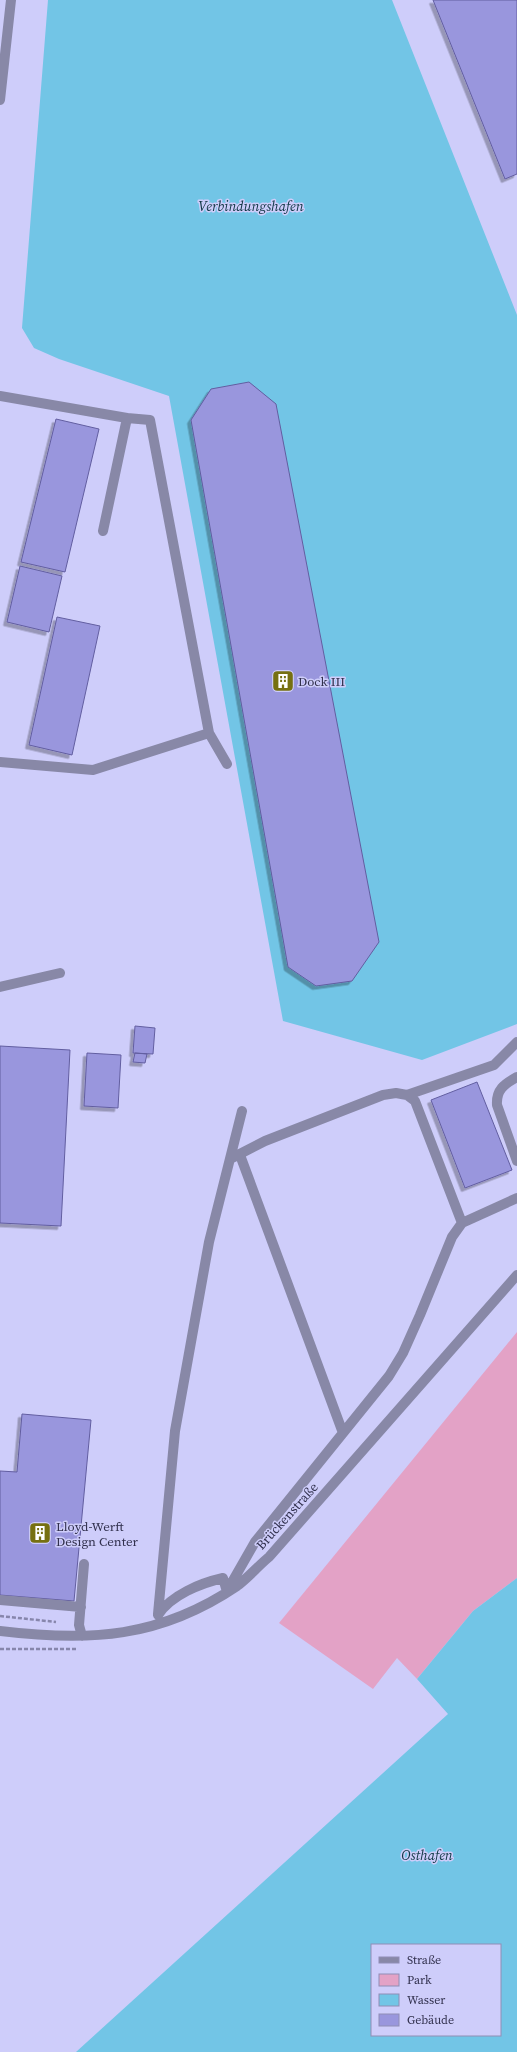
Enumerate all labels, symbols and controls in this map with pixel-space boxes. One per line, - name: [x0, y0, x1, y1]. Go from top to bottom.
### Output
- water label: Verbindungshafen: [198, 196, 304, 216]
- building icon: Dock III: [270, 668, 296, 694]
- place label: Dock III: [298, 673, 345, 690]
- street label: Brückenstraße: [252, 1479, 322, 1553]
- place label: Lloyd-Werft Design Center: [56, 1518, 139, 1550]
- building icon: Lloyd-Werft Design Center: [27, 1520, 53, 1546]
- water label: Osthafen: [401, 1845, 453, 1865]
- legend: [371, 1944, 501, 2036]
- text: Straße: [407, 1952, 441, 1968]
- text: Park: [407, 1972, 432, 1988]
- text: Wasser: [407, 1992, 445, 2008]
- text: Gebäude: [407, 2012, 454, 2028]

